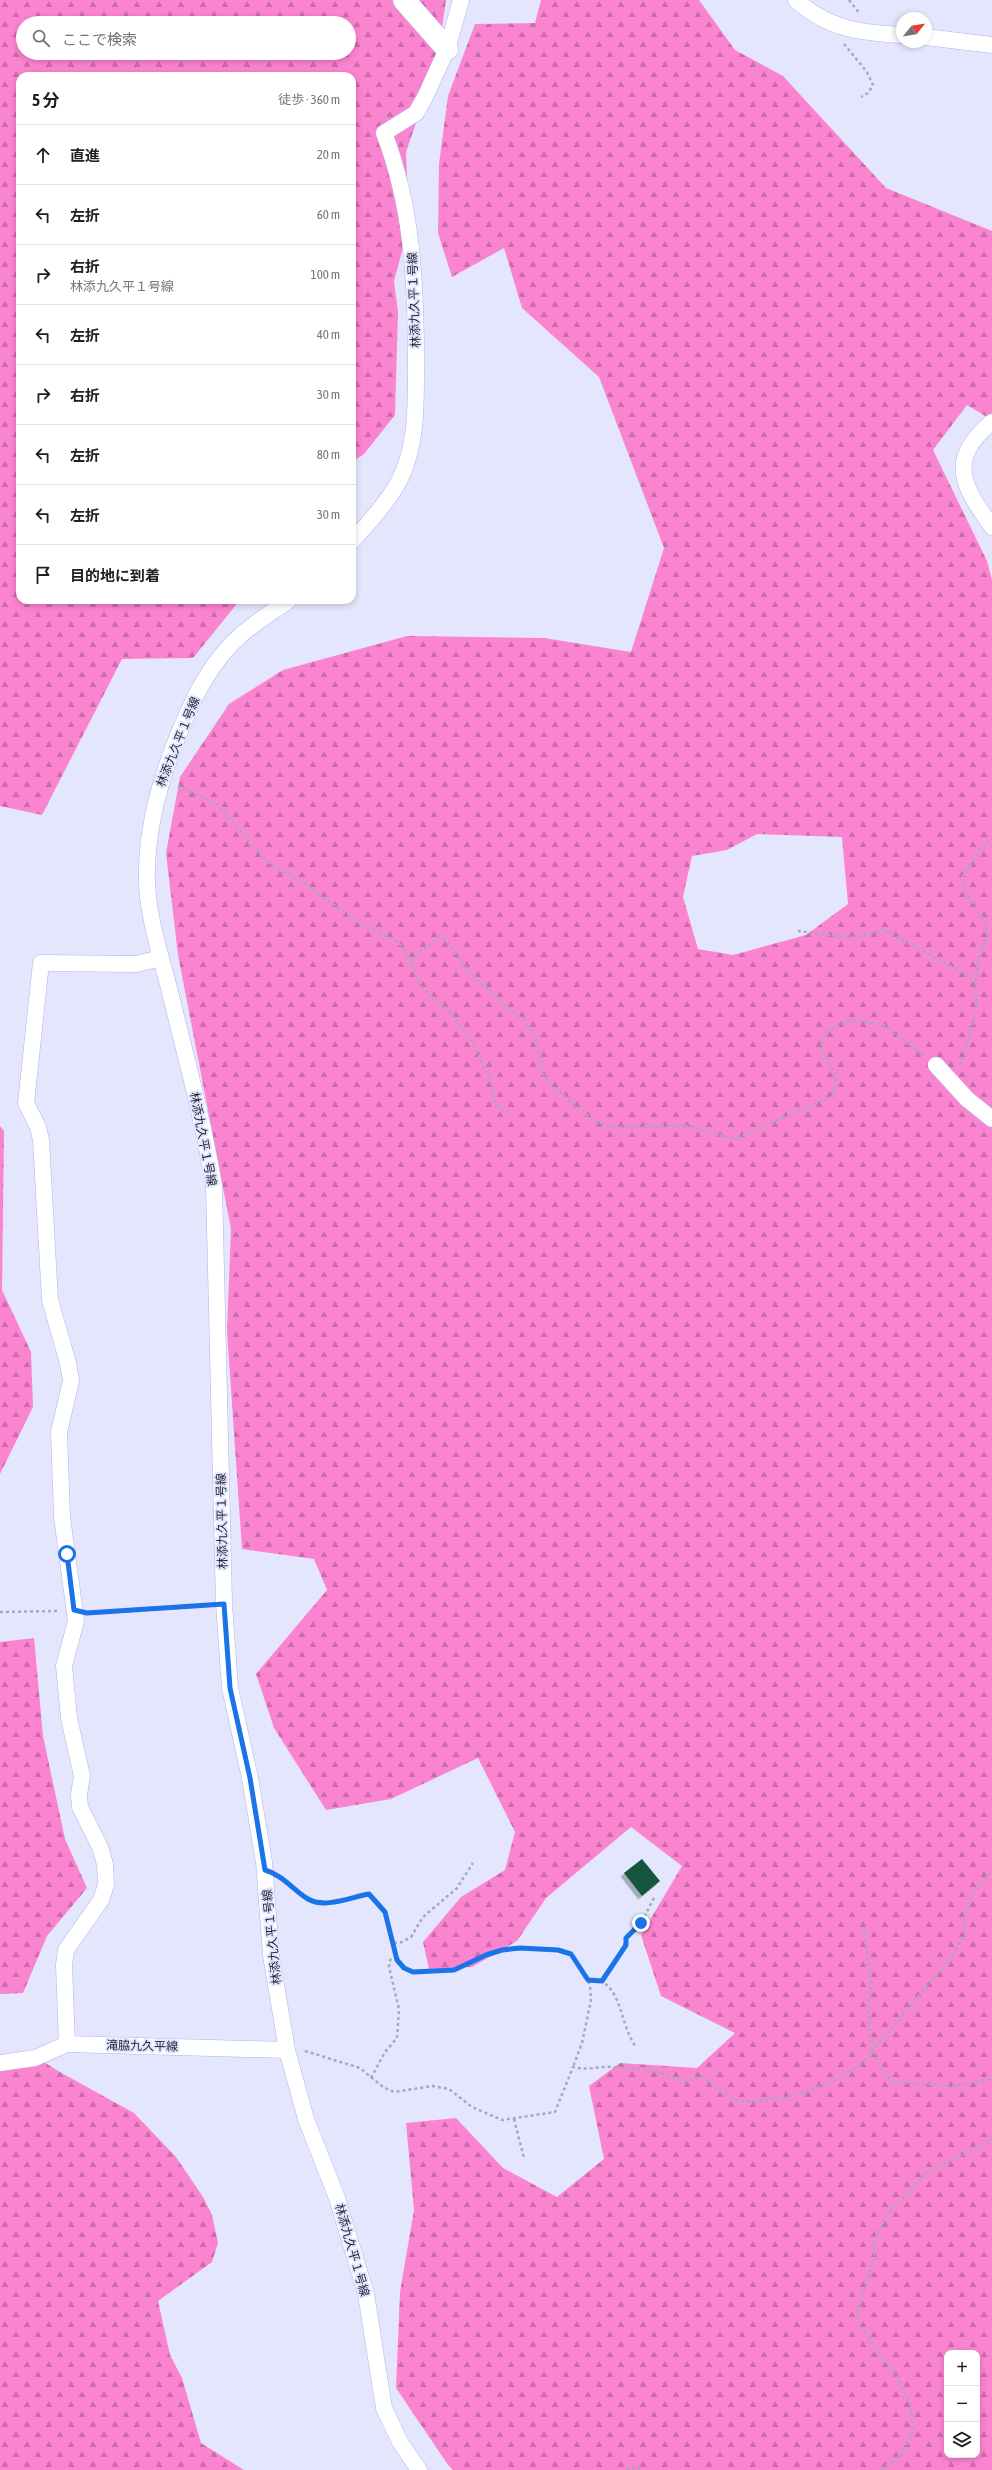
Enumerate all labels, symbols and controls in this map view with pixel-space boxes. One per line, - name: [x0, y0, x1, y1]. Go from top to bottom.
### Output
- north arrow: [896, 12, 932, 48]
- search box: [16, 16, 356, 60]
- icon: search: [30, 27, 52, 49]
- text: ここで検索: [62, 31, 137, 48]
- text: 5 分: [32, 90, 59, 110]
- text: 徒歩 · 360 m: [278, 92, 340, 107]
- icon: ahead: [32, 144, 54, 166]
- text: 直進: [70, 147, 100, 164]
- text: 20 m: [317, 147, 340, 162]
- icon: left: [32, 204, 54, 226]
- text: 左折: [70, 207, 100, 224]
- text: 60 m: [317, 207, 340, 222]
- street label: 林添九久平１号線: [405, 252, 423, 348]
- text: 右折: [70, 258, 100, 275]
- icon: right: [32, 264, 54, 286]
- text: 100 m: [311, 267, 340, 282]
- text: 林添九久平１号線: [70, 279, 174, 294]
- icon: left: [32, 324, 54, 346]
- text: 左折: [70, 327, 100, 344]
- text: 40 m: [317, 327, 340, 342]
- icon: right: [32, 384, 54, 406]
- text: 右折: [70, 387, 100, 404]
- text: 30 m: [317, 387, 340, 402]
- icon: left: [32, 444, 54, 466]
- text: 左折: [70, 447, 100, 464]
- text: 80 m: [317, 447, 340, 462]
- icon: left: [32, 504, 54, 526]
- text: 左折: [70, 507, 100, 524]
- text: 30 m: [317, 507, 340, 522]
- icon: arrive: [32, 564, 54, 586]
- text: 目的地に到着: [70, 567, 160, 584]
- street label: 林添九久平１号線: [154, 695, 202, 789]
- street label: 林添九久平１号線: [187, 1091, 219, 1187]
- street label: 林添九久平１号線: [214, 1473, 230, 1569]
- route start: [58, 1545, 76, 1563]
- street label: 林添九久平１号線: [260, 1889, 284, 1985]
- route end: [632, 1914, 650, 1932]
- street label: 滝脇九久平線: [106, 2038, 178, 2054]
- street label: 林添九久平１号線: [332, 2202, 372, 2298]
- map controls: [944, 2350, 980, 2458]
- button: +: [944, 2350, 980, 2386]
- button: −: [944, 2386, 980, 2422]
- button: layers: [944, 2422, 980, 2458]

